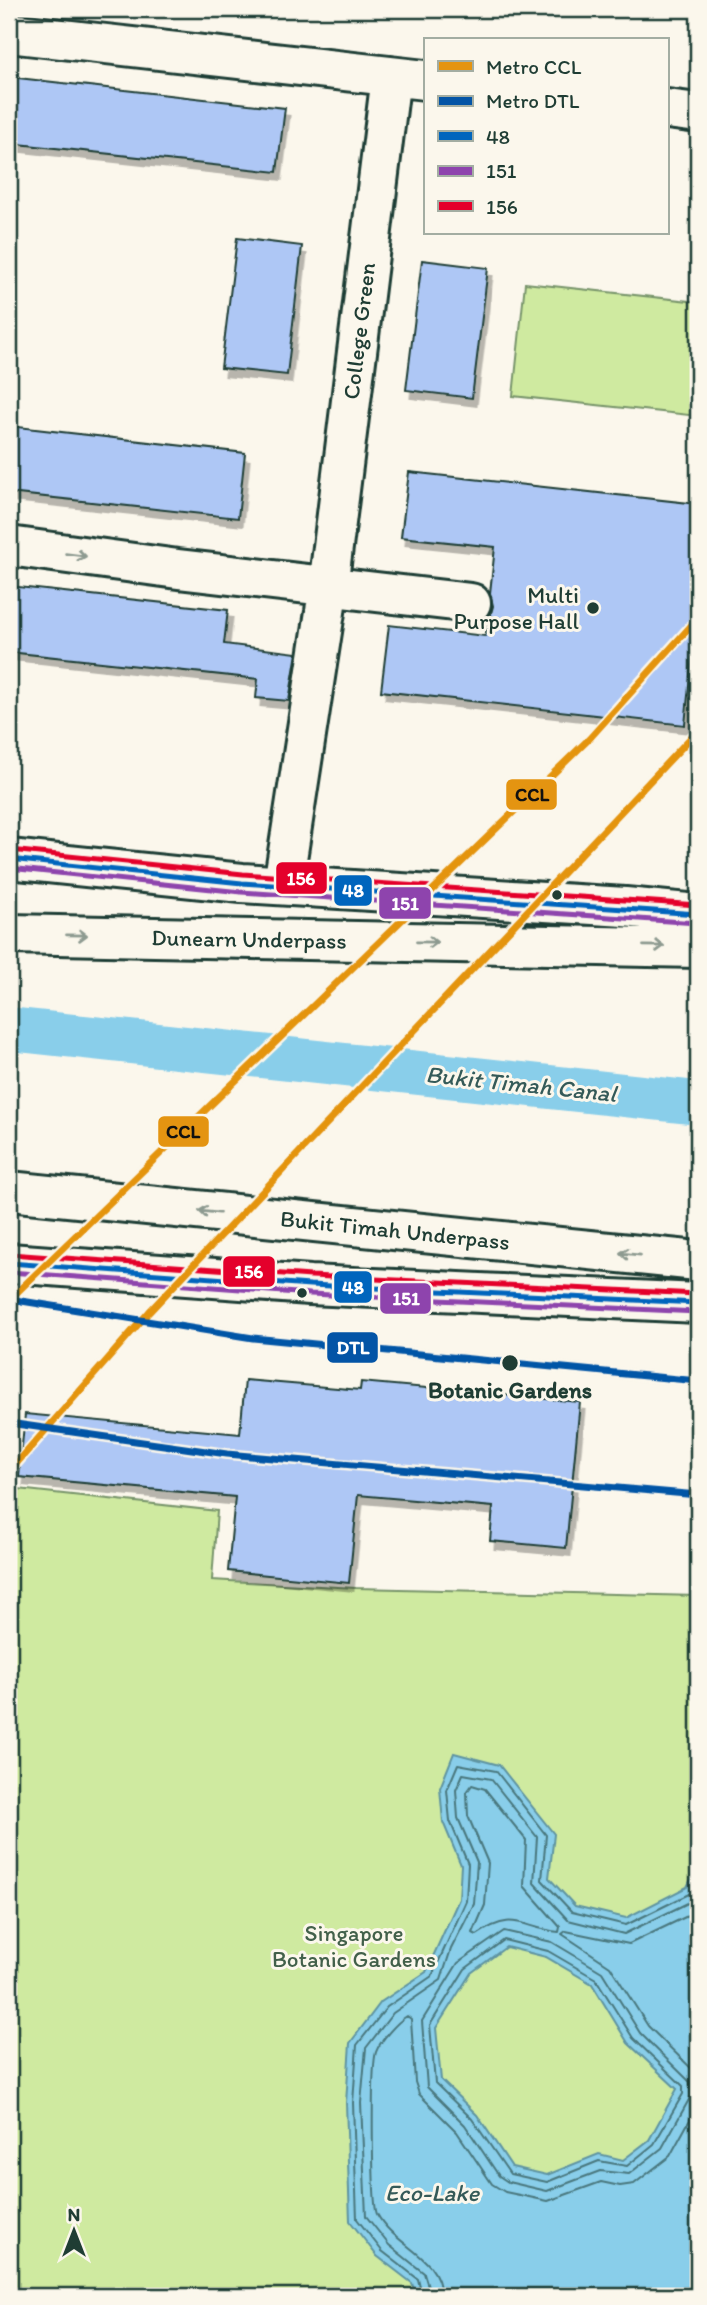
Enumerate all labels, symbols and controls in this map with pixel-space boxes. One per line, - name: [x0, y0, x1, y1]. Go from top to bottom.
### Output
- legend: [424, 38, 668, 234]
- text: Metro CCL: [486, 54, 582, 79]
- text: Metro DTL: [486, 88, 580, 113]
- text: 48: [486, 124, 510, 149]
- text: 151: [486, 158, 517, 183]
- text: 156: [486, 194, 518, 219]
- street label: College Green: [337, 261, 381, 401]
- one-way arrow: [64, 549, 87, 562]
- place label: Multi Purpose Hall: [453, 581, 579, 635]
- marker: Multi Purpose Hall: [585, 600, 601, 616]
- line badge: CCL: [505, 778, 558, 811]
- text: CCL: [515, 783, 549, 806]
- line badge: 156: [275, 861, 328, 895]
- text: 156: [287, 867, 315, 890]
- line badge: 48: [333, 874, 373, 907]
- text: 48: [342, 879, 364, 902]
- line badge: 151: [378, 886, 432, 920]
- unlabelled marker: [550, 888, 564, 902]
- text: 151: [391, 892, 419, 915]
- street label: Dunearn Underpass: [151, 923, 347, 955]
- one-way arrow: [65, 929, 88, 942]
- one-way arrow: [415, 935, 438, 949]
- one-way arrow: [643, 940, 666, 953]
- water label: Bukit Timah Canal: [424, 1059, 620, 1108]
- line badge: CCL: [157, 1115, 210, 1148]
- text: CCL: [166, 1120, 200, 1143]
- street label: Bukit Timah Underpass: [279, 1204, 511, 1256]
- one-way arrow: [198, 1205, 221, 1218]
- one-way arrow: [620, 1247, 642, 1260]
- line badge: 156: [222, 1255, 276, 1288]
- text: 156: [235, 1260, 263, 1283]
- line badge: 48: [333, 1270, 373, 1304]
- text: 48: [342, 1276, 364, 1299]
- line badge: 151: [379, 1282, 432, 1315]
- unlabelled marker: [295, 1286, 309, 1300]
- text: 151: [392, 1287, 420, 1310]
- line badge: DTL: [326, 1331, 379, 1364]
- text: DTL: [337, 1336, 370, 1359]
- marker: Botanic Gardens: [500, 1353, 520, 1373]
- place label: Botanic Gardens: [428, 1376, 592, 1404]
- park label: Singapore Botanic Gardens: [272, 1919, 436, 1973]
- water label: Eco-Lake: [385, 2178, 481, 2207]
- north arrow: [38, 2196, 108, 2266]
- text: N: [68, 2203, 80, 2226]

